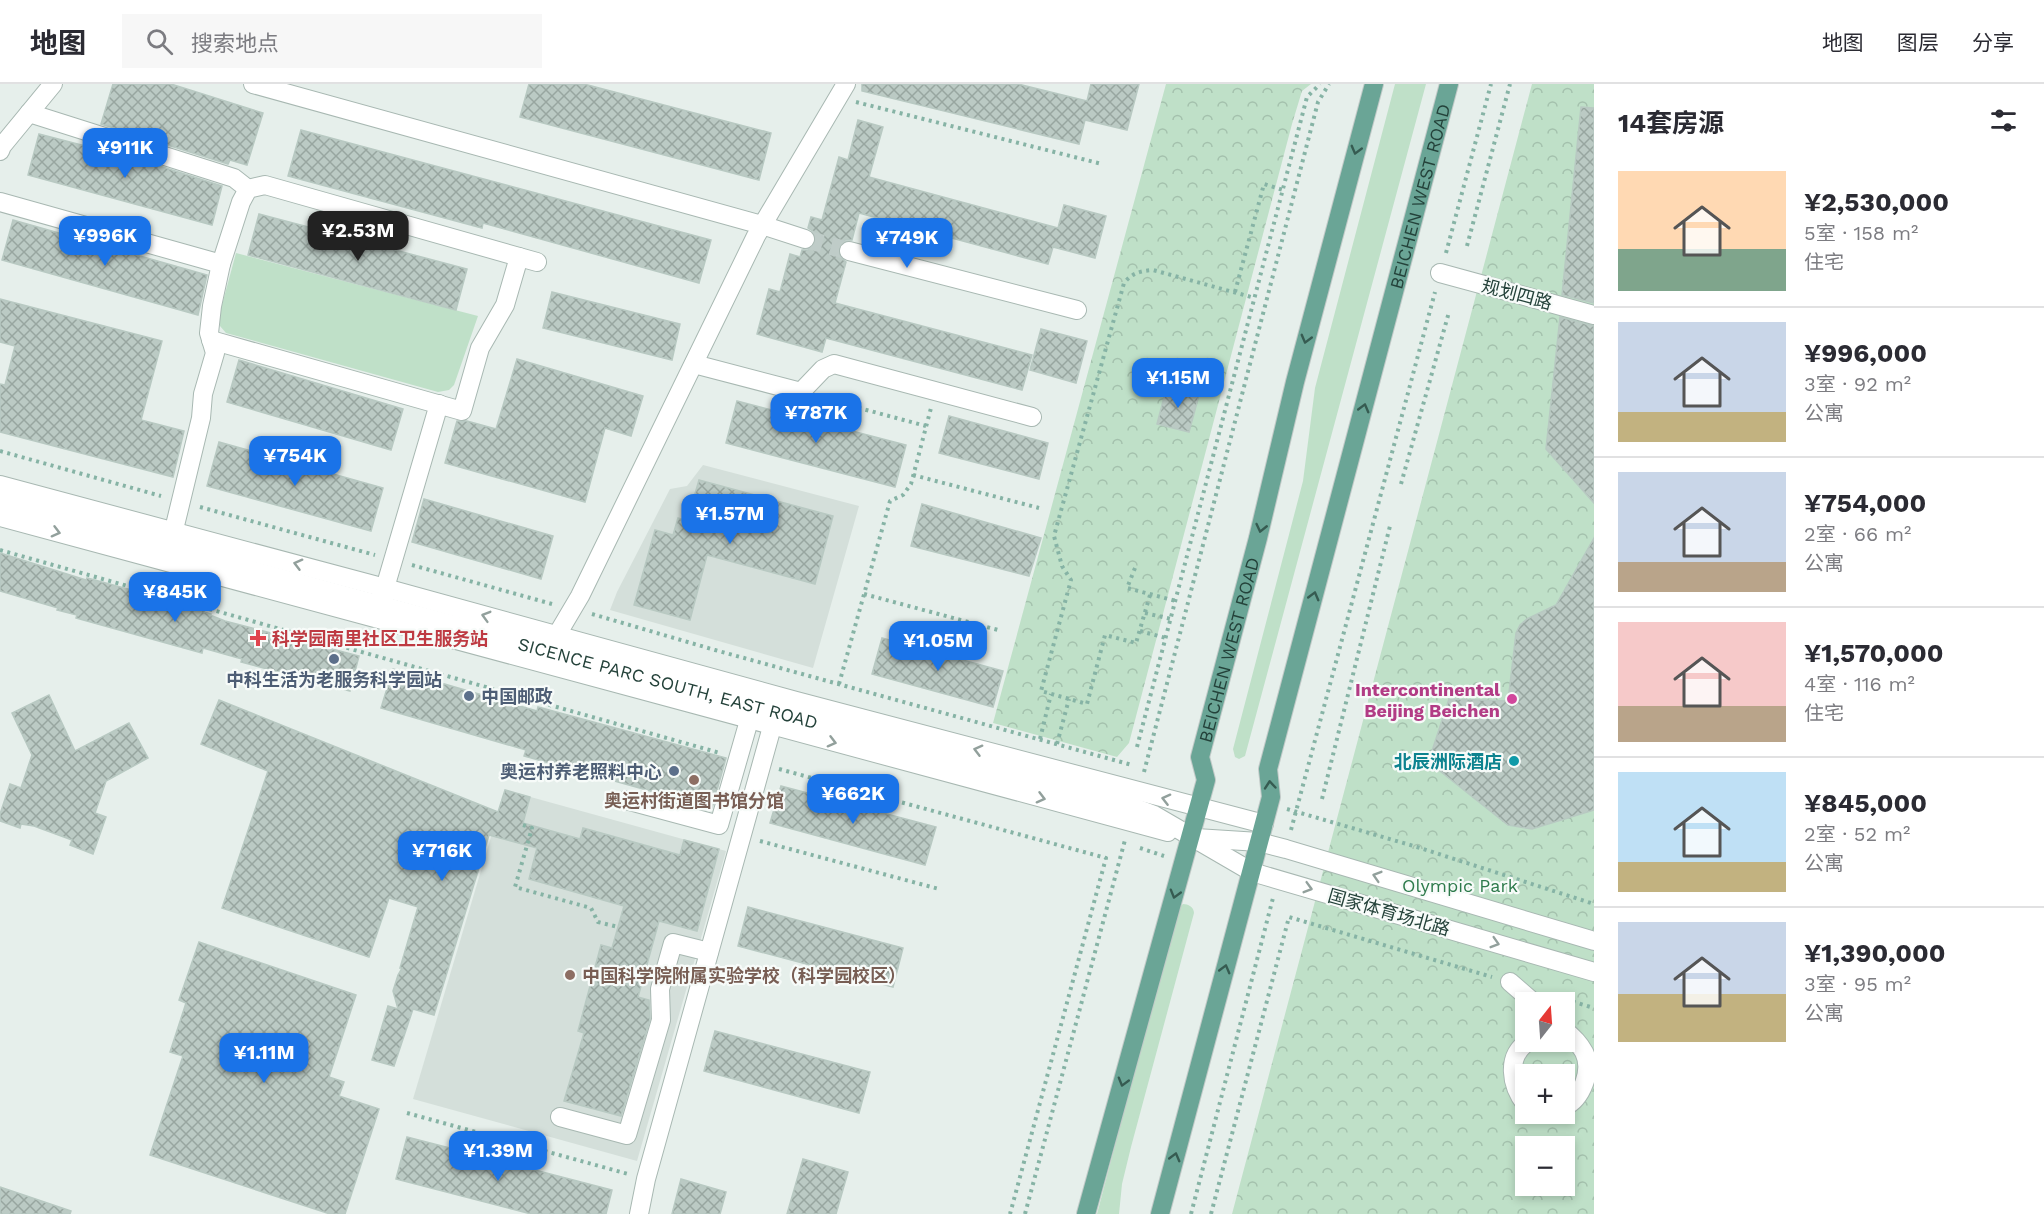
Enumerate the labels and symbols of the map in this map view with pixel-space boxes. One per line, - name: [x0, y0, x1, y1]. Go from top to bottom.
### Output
- street label: BEICHEN WEST ROAD: [1385, 101, 1454, 291]
- pin: ¥911K: [83, 128, 167, 179]
- one-way arrow: [1351, 144, 1363, 155]
- pin: ¥2.53M: [309, 211, 407, 262]
- pin: ¥996K: [63, 216, 147, 267]
- pin: ¥749K: [865, 218, 949, 269]
- street label: 规划四路: [1480, 275, 1554, 313]
- one-way arrow: [1301, 333, 1313, 343]
- pin: ¥1.15M: [1129, 358, 1227, 409]
- pin: ¥787K: [774, 393, 858, 444]
- one-way arrow: [1356, 403, 1369, 413]
- pin: ¥754K: [253, 436, 337, 487]
- pin: ¥1.57M: [681, 494, 779, 545]
- one-way arrow: [1255, 523, 1268, 533]
- one-way arrow: [51, 525, 61, 537]
- street label: BEICHEN WEST ROAD: [1194, 555, 1263, 745]
- one-way arrow: [293, 559, 303, 572]
- pin: ¥845K: [133, 572, 217, 623]
- one-way arrow: [1307, 592, 1319, 602]
- one-way arrow: [481, 611, 492, 623]
- pin: ¥1.05M: [889, 621, 987, 672]
- place label: 科学园南里社区卫生服务站: [272, 628, 488, 649]
- marker: 科学园南里社区卫生服务站: [249, 629, 267, 647]
- street label: SICENCE PARC SOUTH, EAST ROAD: [516, 632, 820, 732]
- marker: 中科生活为老服务科学园站: [327, 652, 341, 666]
- place label: 中科生活为老服务科学园站: [226, 669, 442, 690]
- place label: Intercontinental Beijing Beichen: [1355, 679, 1500, 721]
- place label: 中国邮政: [481, 686, 553, 707]
- marker: 中国邮政: [462, 689, 476, 703]
- marker: Intercontinental Beijing Beichen: [1505, 692, 1519, 706]
- one-way arrow: [827, 735, 837, 748]
- one-way arrow: [973, 744, 983, 757]
- place label: 北辰洲际酒店: [1394, 751, 1502, 772]
- marker: 北辰洲际酒店: [1507, 754, 1521, 768]
- place label: 奥运村养老照料中心: [500, 761, 662, 782]
- marker: 奥运村养老照料中心: [667, 764, 681, 778]
- marker: 奥运村街道图书馆分馆: [687, 773, 701, 787]
- pin: ¥662K: [811, 774, 895, 825]
- one-way arrow: [1263, 781, 1276, 790]
- place label: 奥运村街道图书馆分馆: [604, 790, 784, 811]
- one-way arrow: [1035, 791, 1046, 803]
- one-way arrow: [1162, 794, 1172, 807]
- pin: ¥716K: [400, 831, 484, 882]
- one-way arrow: [1372, 871, 1383, 883]
- park label: Olympic Park: [1402, 875, 1518, 896]
- one-way arrow: [1302, 881, 1313, 893]
- street label: 国家体育场北路: [1326, 885, 1452, 939]
- one-way arrow: [1170, 888, 1182, 899]
- one-way arrow: [1489, 936, 1500, 948]
- one-way arrow: [1218, 964, 1230, 975]
- place label: 中国科学院附属实验学校（科学园校区）: [582, 965, 906, 986]
- marker: 中国科学院附属实验学校（科学园校区）: [563, 968, 577, 982]
- north arrow: [1515, 992, 1575, 1052]
- pin: ¥1.11M: [215, 1033, 313, 1084]
- one-way arrow: [1118, 1076, 1130, 1087]
- pin: ¥1.39M: [449, 1131, 547, 1182]
- one-way arrow: [1167, 1153, 1180, 1163]

